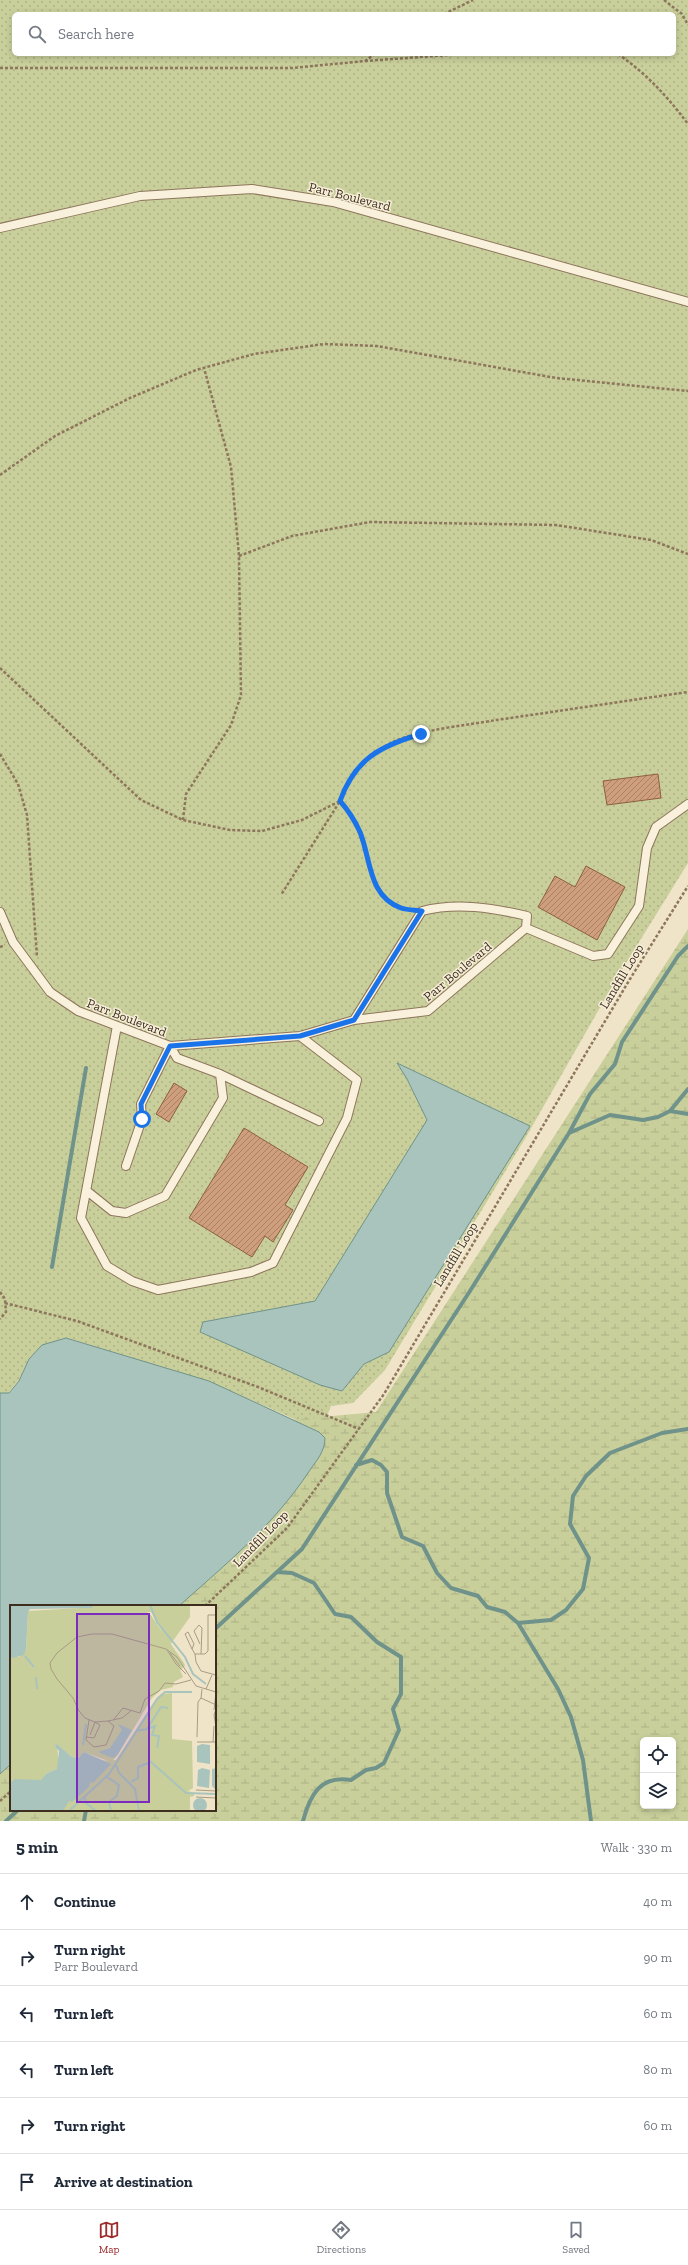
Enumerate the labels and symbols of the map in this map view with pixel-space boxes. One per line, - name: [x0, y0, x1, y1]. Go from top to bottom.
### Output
- street label: Parr Boulevard: [307, 179, 392, 214]
- route end: [412, 725, 430, 743]
- street label: Parr Boulevard: [420, 939, 494, 1004]
- street label: Landfill Loop: [596, 941, 647, 1011]
- street label: Parr Boulevard: [85, 995, 169, 1040]
- route start: [133, 1110, 151, 1128]
- street label: Landfill Loop: [430, 1219, 481, 1289]
- street label: Landfill Loop: [230, 1507, 291, 1570]
- inset map: [10, 1605, 216, 1811]

